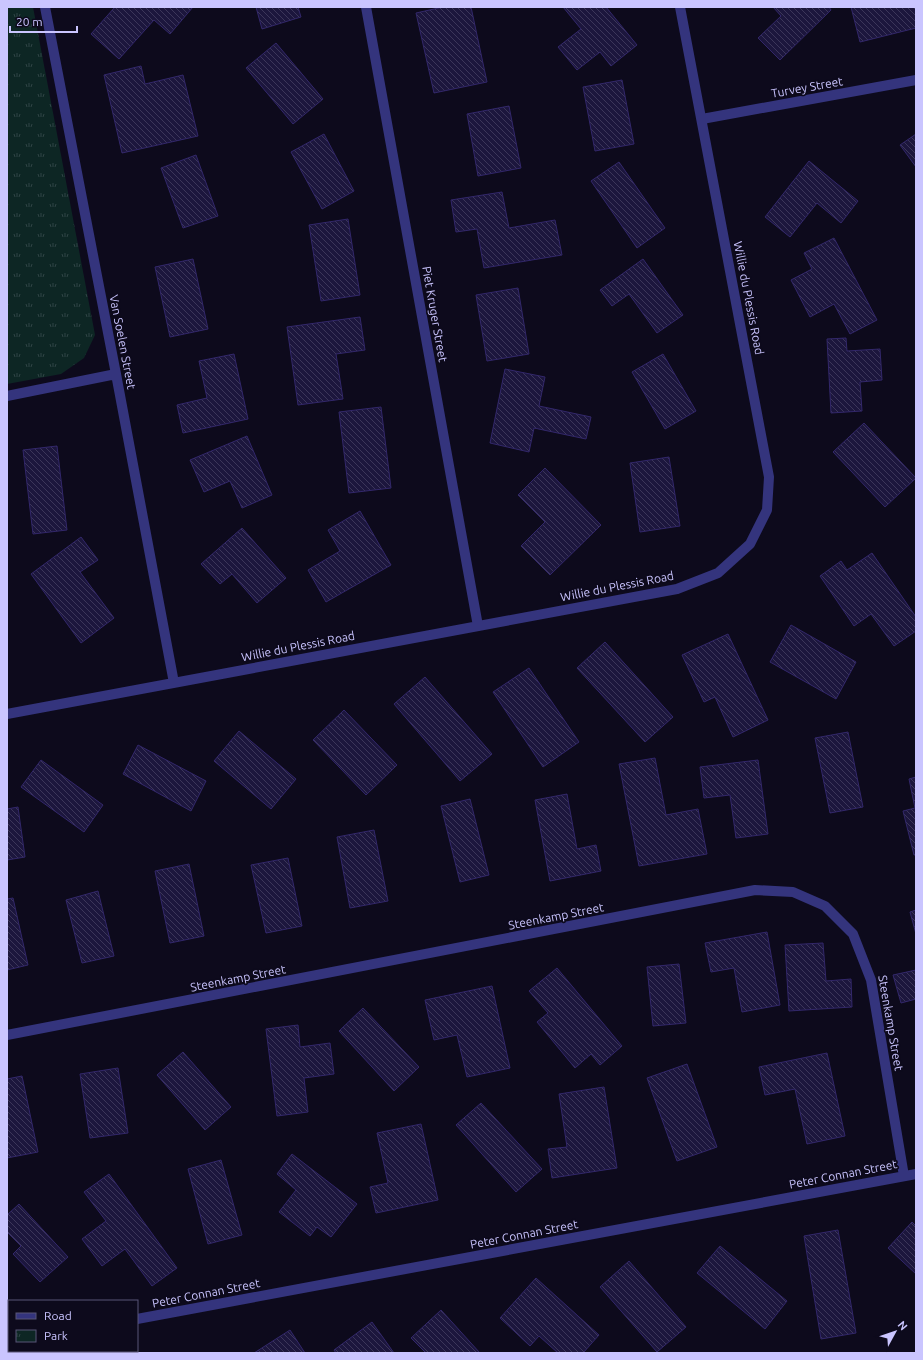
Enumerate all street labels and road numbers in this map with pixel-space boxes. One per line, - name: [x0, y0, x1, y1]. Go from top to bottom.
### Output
- street label: Turvey Street: [770, 74, 844, 100]
- street label: Willie du Plessis Road: [732, 240, 766, 356]
- street label: Piet Kruger Street: [420, 265, 450, 363]
- street label: Van Soelen Street: [107, 294, 139, 391]
- street label: Willie du Plessis Road: [559, 569, 675, 603]
- street label: Willie du Plessis Road: [240, 629, 356, 663]
- street label: Steenkamp Street: [507, 900, 605, 932]
- street label: Steenkamp Street: [189, 962, 287, 994]
- street label: Steenkamp Street: [876, 974, 906, 1072]
- street label: Peter Connan Street: [788, 1157, 898, 1191]
- street label: Peter Connan Street: [469, 1217, 579, 1251]
- street label: Peter Connan Street: [151, 1276, 261, 1310]

